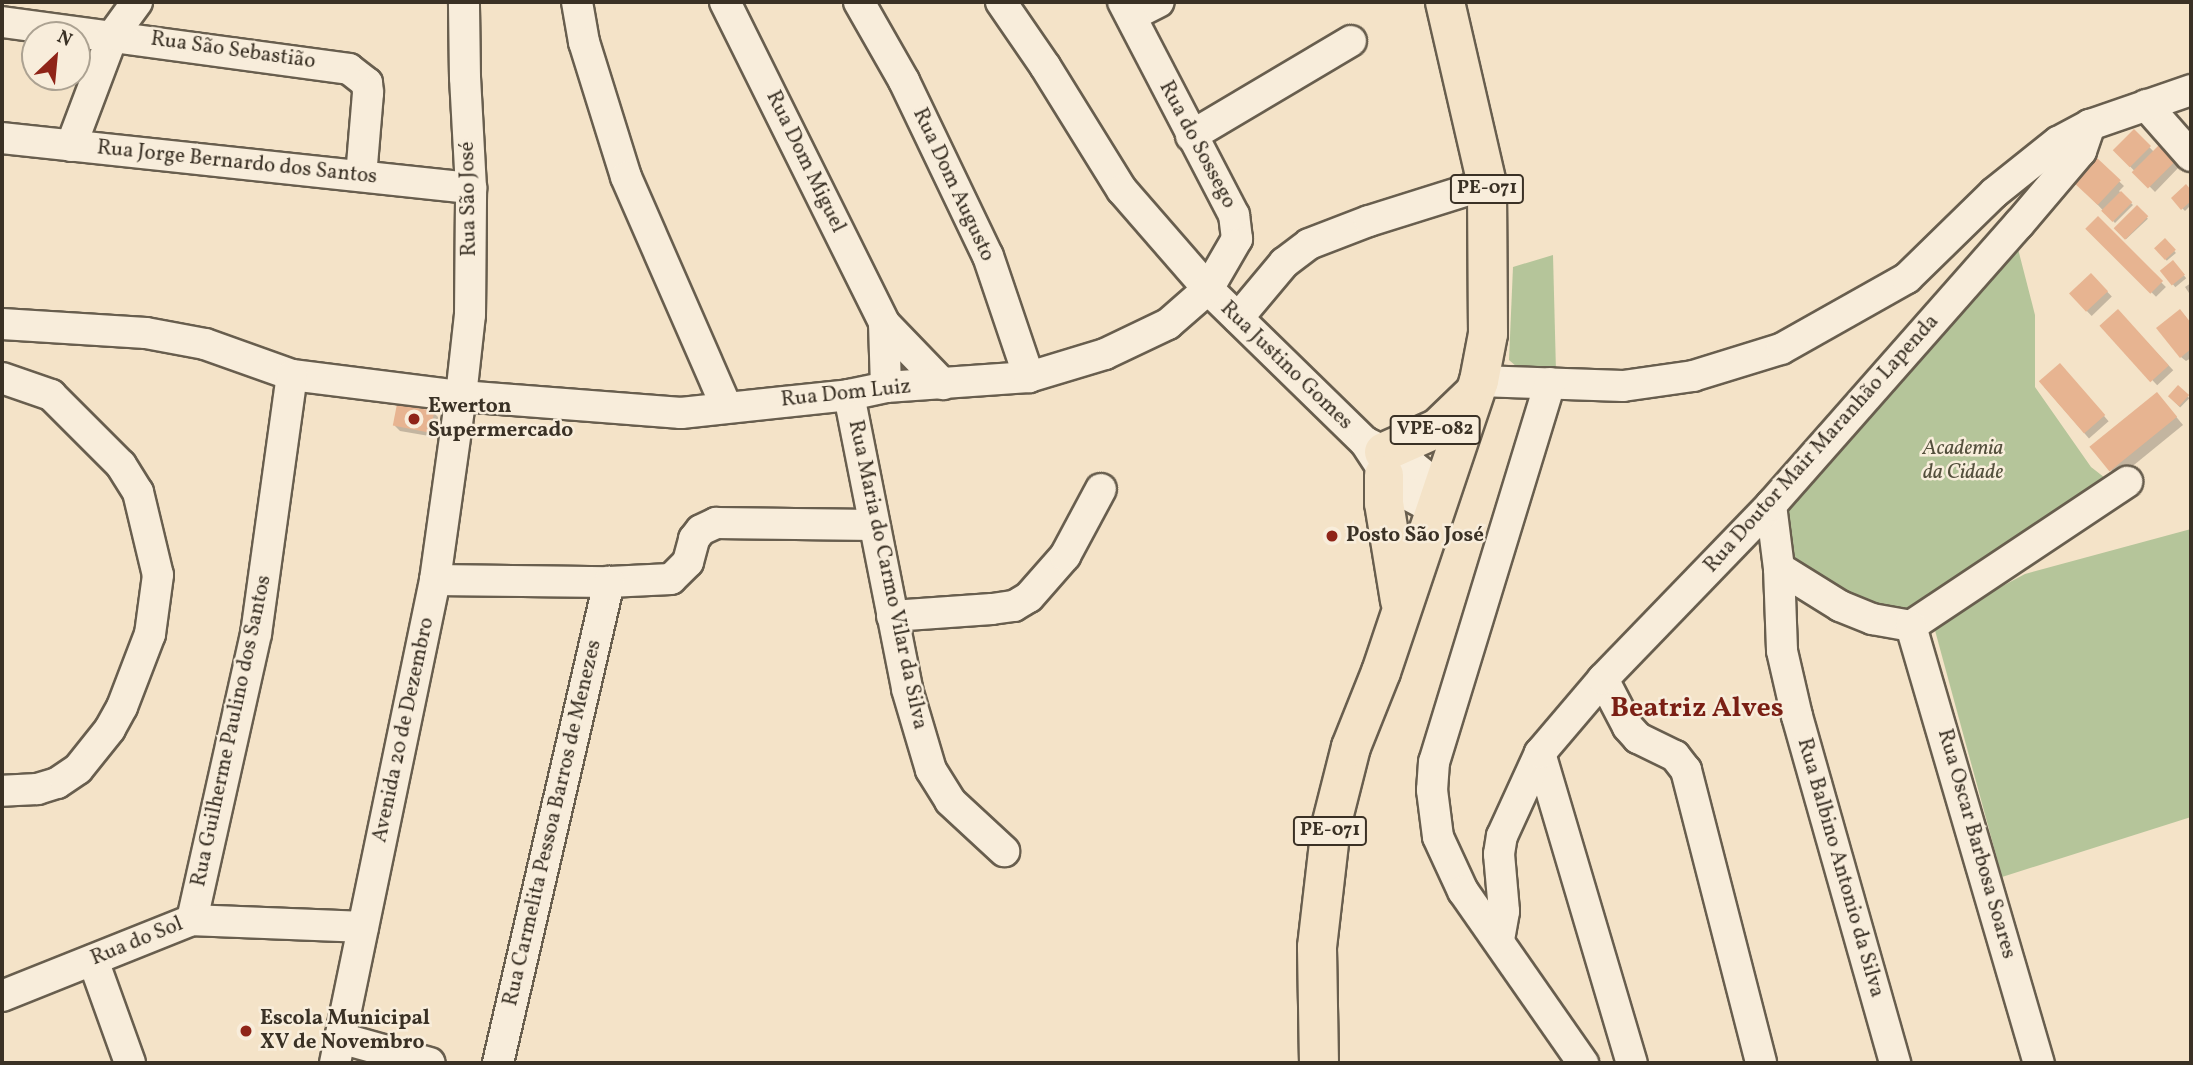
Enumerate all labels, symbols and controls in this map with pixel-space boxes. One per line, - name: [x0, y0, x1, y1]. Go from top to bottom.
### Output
- north arrow: [21, 21, 91, 91]
- text: N: [52, 24, 76, 54]
- street label: Rua São Sebastião: [149, 27, 317, 75]
- street label: Rua do Sossego: [1153, 77, 1241, 213]
- street label: Rua Dom Miguel: [760, 87, 850, 237]
- street label: Rua Dom Augusto: [906, 104, 1000, 266]
- street label: Rua Jorge Bernardo dos Santos: [96, 136, 378, 190]
- street label: Rua São José: [455, 141, 483, 257]
- road number: PE-071: [1448, 174, 1526, 204]
- street label: Rua Justino Gomes: [1215, 296, 1357, 436]
- street label: Rua Doutor Mair Maranhão Lapenda: [1699, 310, 1945, 578]
- street label: Rua Dom Luiz: [780, 375, 912, 413]
- place label: Ewerton Supermercado: [428, 394, 573, 444]
- marker: Ewerton Supermercado: [406, 411, 422, 427]
- road number: VPE-082: [1390, 414, 1480, 446]
- street label: Rua Maria do Carmo Vilar da Silva: [842, 418, 932, 732]
- park label: Academia da Cidade: [1923, 436, 2003, 486]
- place label: Posto São José: [1346, 523, 1484, 549]
- marker: Posto São José: [1324, 528, 1340, 544]
- street label: Rua Guilherme Paulino dos Santos: [187, 573, 277, 889]
- street label: Avenida 20 de Dezembro: [368, 615, 440, 845]
- street label: Rua Carmelita Pessoa Barros de Menezes: [499, 637, 607, 1009]
- district label: Beatriz Alves: [1610, 692, 1784, 726]
- street label: Rua Oscar Barbosa Soares: [1931, 726, 2021, 962]
- street label: Rua Balbino Antonio da Silva: [1791, 735, 1889, 1001]
- road number: PE-071: [1292, 816, 1368, 846]
- street label: Rua do Sol: [87, 912, 187, 972]
- place label: Escola Municipal XV de Novembro: [260, 1006, 430, 1056]
- marker: Escola Municipal XV de Novembro: [238, 1023, 254, 1039]

